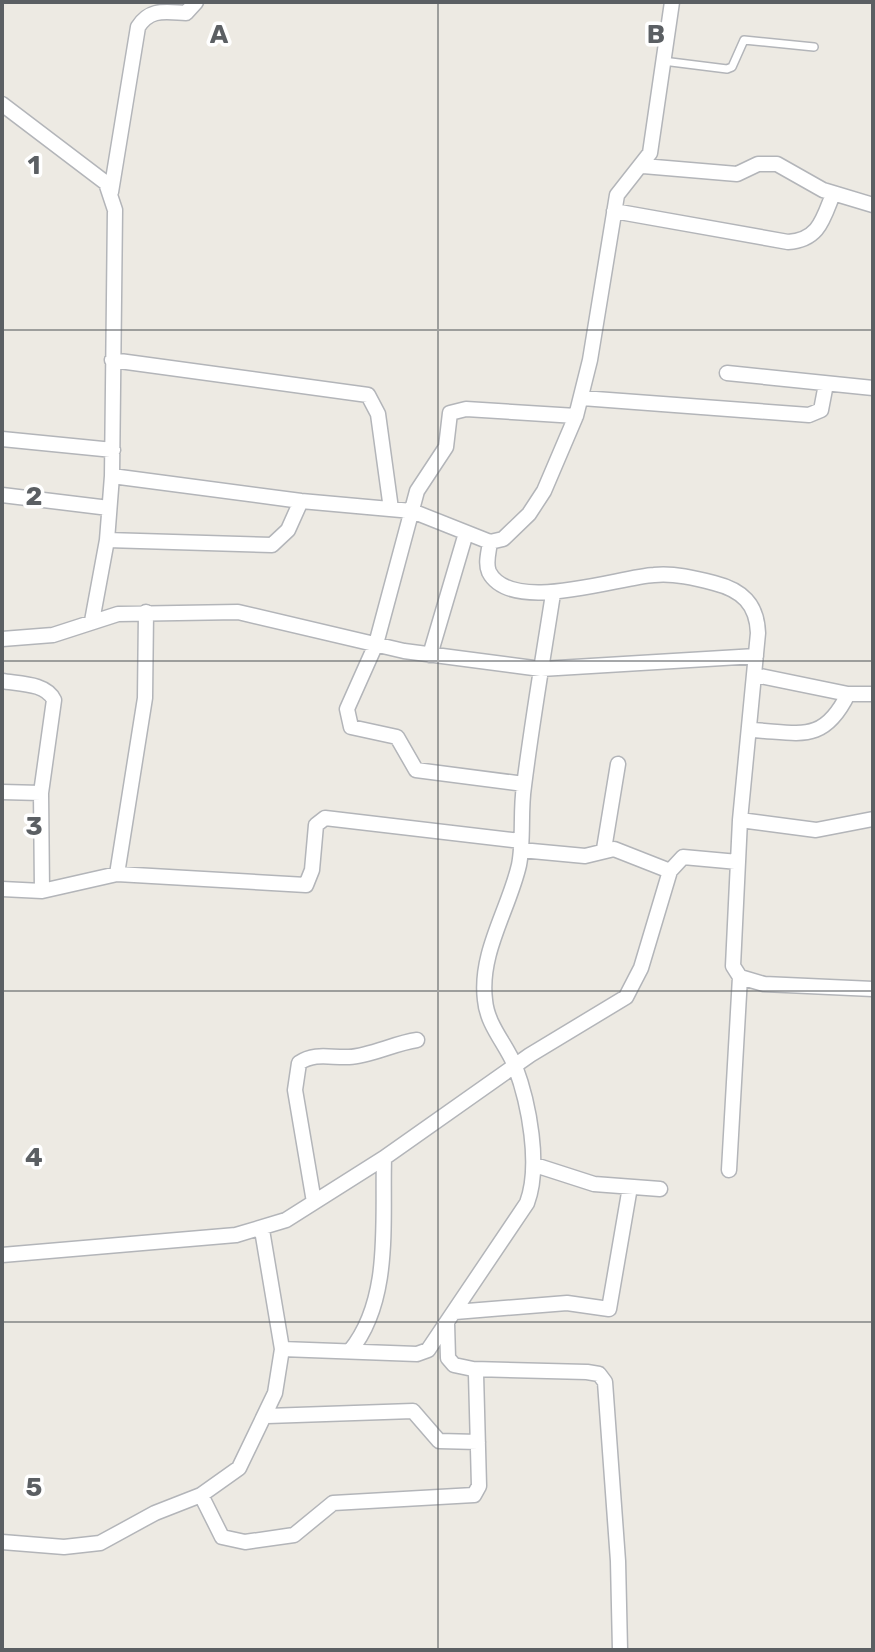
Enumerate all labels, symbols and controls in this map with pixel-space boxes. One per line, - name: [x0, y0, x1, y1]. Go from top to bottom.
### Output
- text: A: [210, 19, 229, 50]
- text: B: [647, 19, 665, 50]
- text: 1: [28, 150, 40, 181]
- text: 2: [26, 481, 42, 512]
- text: 3: [25, 811, 43, 842]
- text: 4: [25, 1142, 43, 1173]
- text: 5: [26, 1472, 42, 1503]

